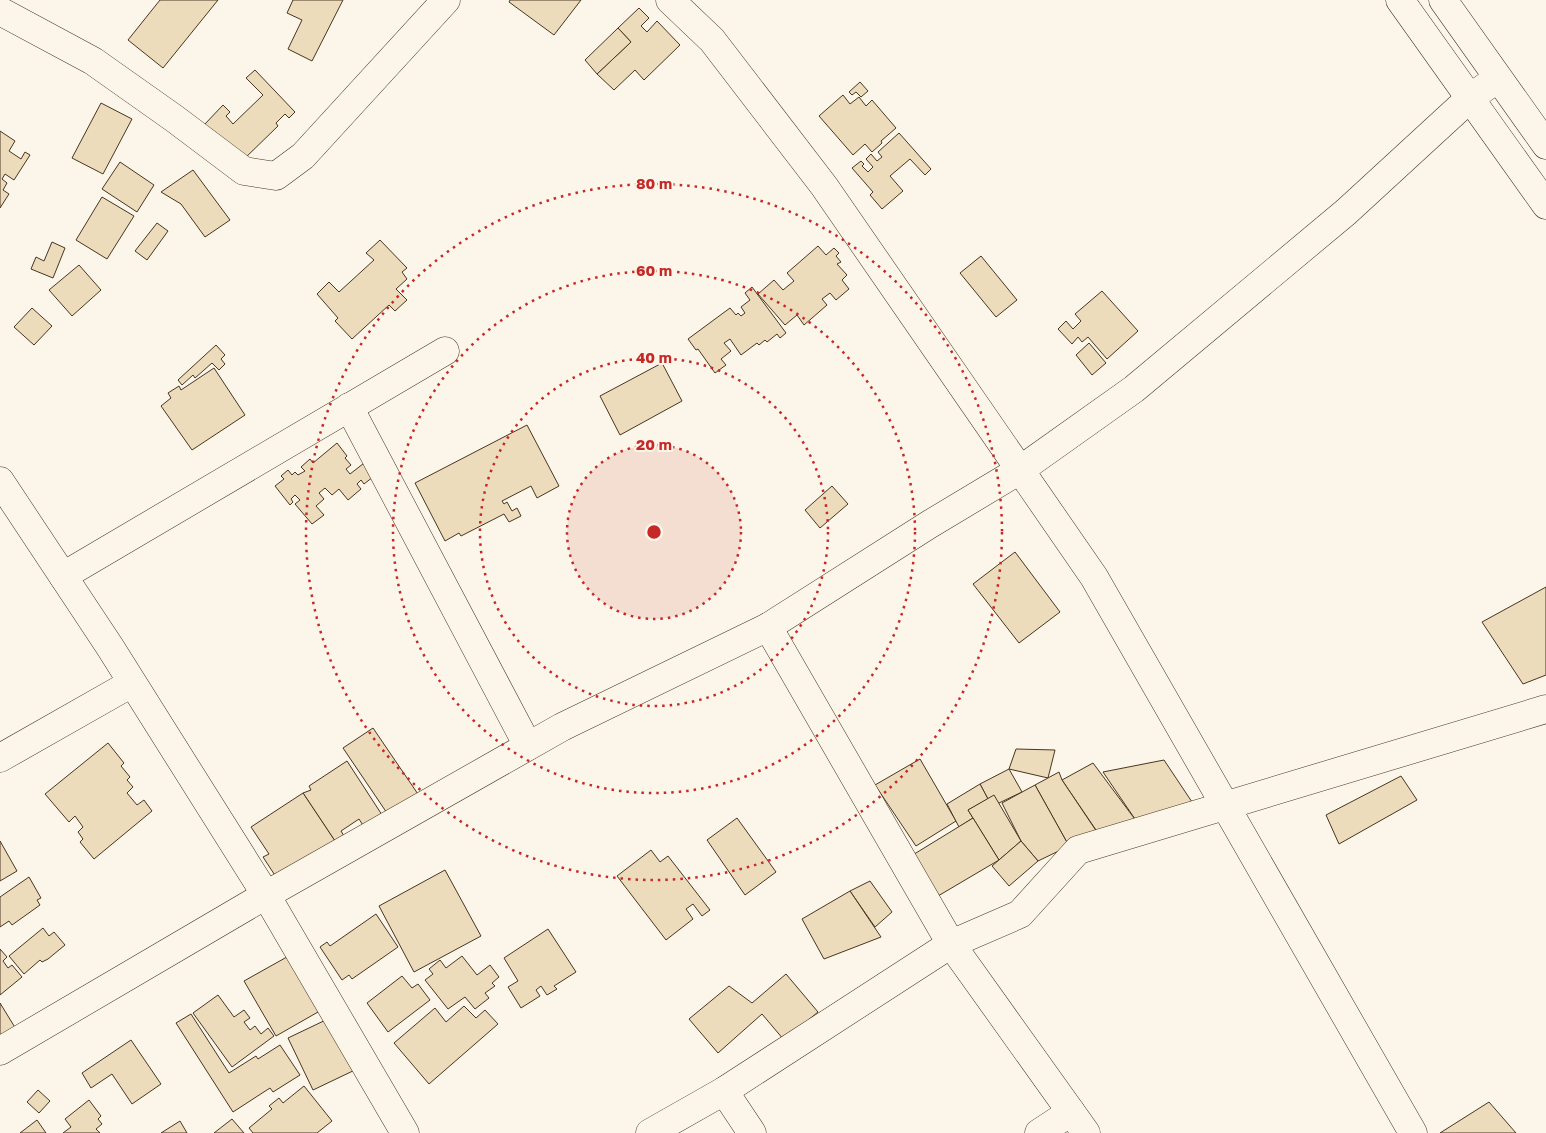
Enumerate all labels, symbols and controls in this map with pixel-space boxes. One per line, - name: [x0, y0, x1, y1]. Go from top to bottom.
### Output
- text: 80 m: [636, 174, 672, 192]
- text: 60 m: [636, 261, 672, 279]
- text: 40 m: [636, 348, 672, 366]
- text: 20 m: [636, 435, 672, 453]
- centre of rings: [645, 523, 663, 541]

